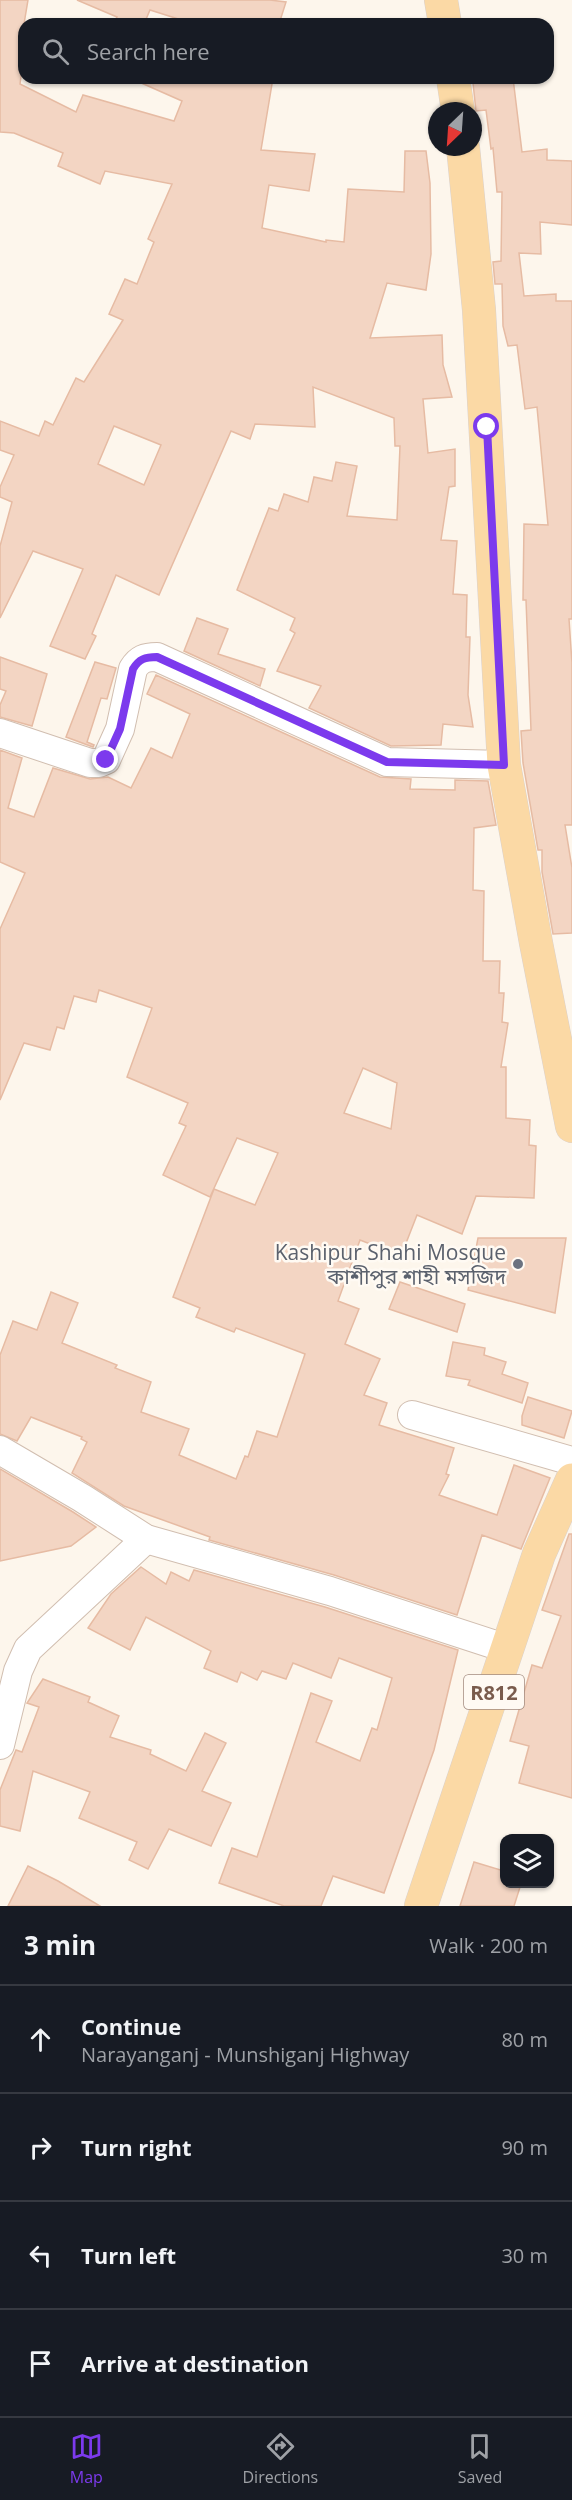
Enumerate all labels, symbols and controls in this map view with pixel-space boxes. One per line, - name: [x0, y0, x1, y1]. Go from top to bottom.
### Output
- search box: [18, 18, 554, 84]
- icon: search: [39, 35, 72, 68]
- text: Search here: [87, 36, 210, 66]
- north arrow: [428, 102, 482, 156]
- route start: [473, 413, 499, 439]
- route end: [92, 746, 118, 772]
- place label: Kashipur Shahi Mosque কাশীপুর শাহী মসজিদ: [275, 1238, 506, 1290]
- marker: Kashipur Shahi Mosque কাশীপুর শাহী মসজিদ: [511, 1257, 525, 1271]
- road number: R812: [464, 1675, 524, 1709]
- map controls: [500, 1834, 554, 1888]
- button: layers: [500, 1834, 554, 1888]
- text: 3 min: [24, 1927, 96, 1963]
- text: Walk · 200 m: [429, 1932, 548, 1959]
- text: Continue: [81, 2011, 181, 2041]
- icon: ahead: [24, 2023, 57, 2056]
- text: 80 m: [501, 2026, 548, 2053]
- text: Narayanganj - Munshiganj Highway: [81, 2041, 409, 2068]
- icon: right: [24, 2131, 57, 2164]
- text: Turn right: [81, 2132, 192, 2162]
- text: 90 m: [501, 2134, 548, 2161]
- icon: left: [24, 2239, 57, 2272]
- text: Turn left: [81, 2240, 176, 2270]
- text: 30 m: [501, 2242, 548, 2269]
- icon: arrive: [24, 2347, 57, 2380]
- text: Arrive at destination: [81, 2348, 309, 2378]
- tab: Map: [70, 2430, 103, 2488]
- tab: Directions: [242, 2430, 318, 2488]
- tab: Saved: [458, 2430, 502, 2488]

